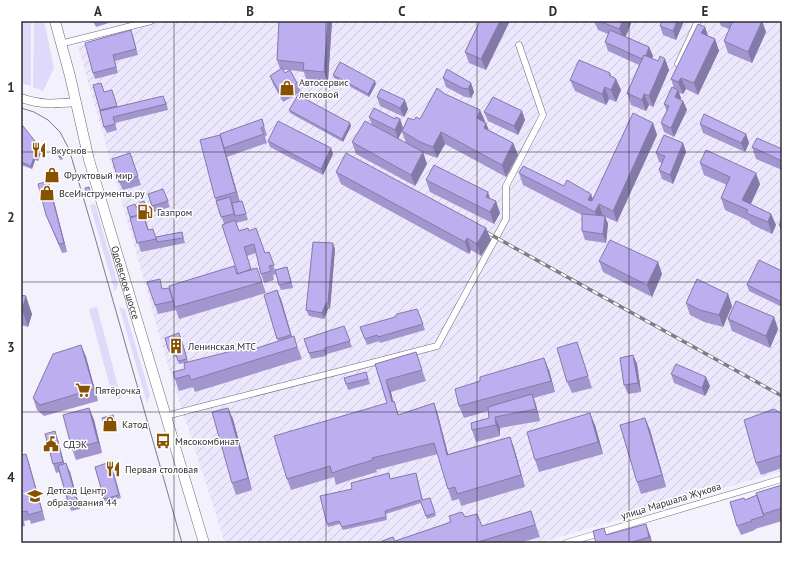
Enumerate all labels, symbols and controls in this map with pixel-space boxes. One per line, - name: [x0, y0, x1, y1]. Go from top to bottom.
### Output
- text: A: [94, 3, 102, 20]
- text: B: [246, 3, 254, 20]
- text: C: [398, 3, 406, 20]
- text: D: [549, 3, 557, 20]
- text: E: [702, 3, 709, 20]
- place label: Автосервис легковой: [298, 76, 349, 101]
- text: 1: [7, 79, 15, 96]
- shop icon: Автосервис легковой: [278, 79, 296, 97]
- restaurant icon: Вкуснов: [30, 141, 48, 159]
- place label: Вкуснов: [51, 144, 86, 157]
- shop icon: Фруктовый мир: [43, 166, 61, 184]
- place label: Фруктовый мир: [64, 169, 133, 182]
- shop icon: ВсеИнструменты.ру: [38, 184, 56, 202]
- place label: ВсеИнструменты.ру: [59, 187, 145, 200]
- fuel station icon: Газпром: [136, 203, 154, 221]
- place label: Газпром: [157, 206, 192, 219]
- text: 2: [7, 209, 15, 226]
- street label: Одоевское шоссе: [109, 244, 143, 321]
- building icon: Ленинская МТС: [167, 337, 185, 355]
- text: 3: [7, 339, 15, 356]
- place label: Ленинская МТС: [187, 340, 256, 353]
- supermarket icon: Пятёрочка: [74, 381, 92, 399]
- place label: Пятёрочка: [95, 384, 141, 397]
- shop icon: Катод: [101, 415, 119, 433]
- place label: Катод: [122, 418, 148, 431]
- bus stop icon: Мясокомбинат: [154, 432, 172, 450]
- public building icon: СДЭК: [42, 435, 60, 453]
- place label: Мясокомбинат: [175, 435, 239, 448]
- place label: СДЭК: [63, 438, 87, 451]
- restaurant icon: Первая столовая: [104, 460, 122, 478]
- place label: Первая столовая: [125, 463, 198, 476]
- text: 4: [7, 469, 15, 486]
- street label: улица Маршала Жукова: [619, 480, 723, 522]
- place label: Детсад Центр образования 44: [47, 484, 118, 509]
- school or university icon: Детсад Центр образования 44: [26, 487, 44, 505]

